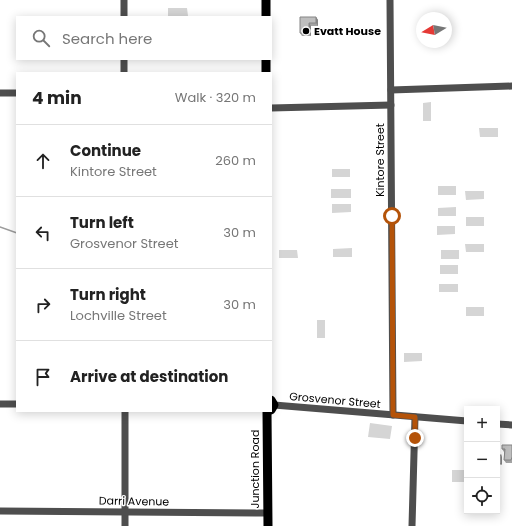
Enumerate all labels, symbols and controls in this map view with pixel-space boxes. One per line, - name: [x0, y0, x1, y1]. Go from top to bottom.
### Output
- north arrow: [416, 12, 452, 48]
- search box: [16, 16, 272, 60]
- place label: Evatt House: [314, 23, 381, 39]
- marker: Evatt House: [301, 26, 311, 36]
- icon: search: [30, 27, 52, 49]
- text: Search here: [62, 28, 152, 49]
- text: 4 min: [32, 86, 82, 110]
- text: Walk · 320 m: [175, 88, 256, 107]
- street label: Kintore Street: [372, 123, 388, 197]
- text: Continue: [70, 140, 141, 161]
- icon: ahead: [32, 150, 54, 172]
- text: 260 m: [215, 151, 256, 170]
- text: Kintore Street: [70, 162, 157, 181]
- route start: [383, 207, 401, 225]
- text: Turn left: [70, 212, 134, 233]
- icon: left: [32, 222, 54, 244]
- text: 30 m: [223, 223, 256, 242]
- text: Grosvenor Street: [70, 234, 178, 253]
- text: Turn right: [70, 284, 146, 305]
- icon: right: [32, 294, 54, 316]
- text: 30 m: [223, 295, 256, 314]
- text: Lochville Street: [70, 306, 167, 325]
- icon: arrive: [32, 366, 54, 388]
- text: Arrive at destination: [70, 366, 228, 387]
- street label: Grosvenor Street: [289, 388, 381, 412]
- map controls: [464, 406, 500, 514]
- button: +: [464, 406, 500, 442]
- route end: [406, 429, 424, 447]
- street label: Junction Road: [247, 430, 263, 508]
- button: −: [464, 442, 500, 478]
- button: locate: [464, 478, 500, 514]
- street label: Darri Avenue: [99, 492, 169, 510]

